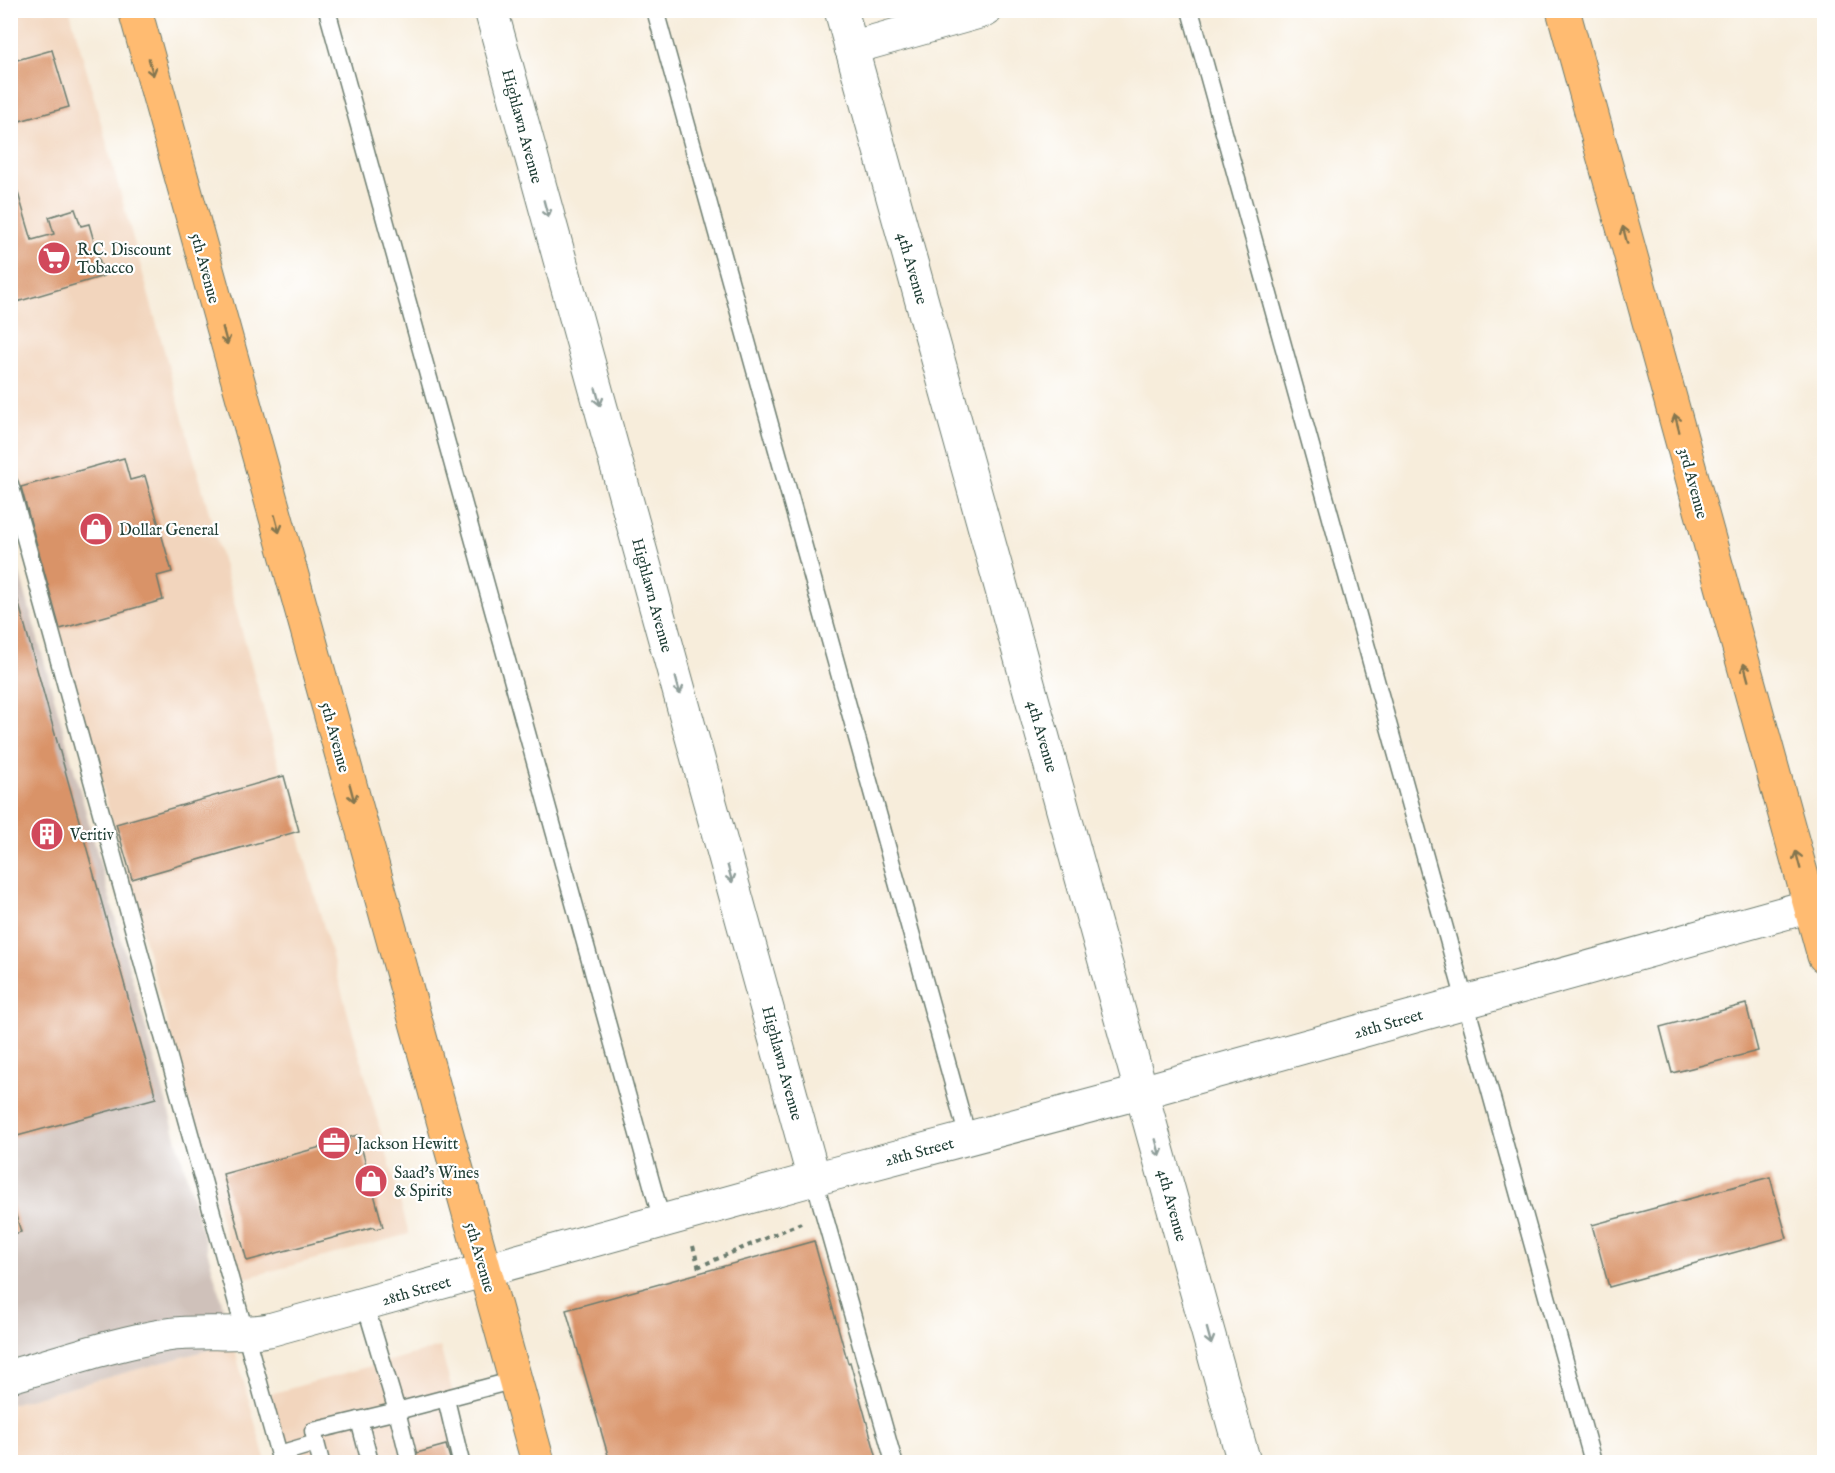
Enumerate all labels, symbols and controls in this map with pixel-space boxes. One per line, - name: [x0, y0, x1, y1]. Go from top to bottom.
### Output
- one-way arrow: [145, 57, 157, 76]
- street label: Highlawn Avenue: [496, 67, 546, 186]
- one-way arrow: [541, 199, 552, 218]
- one-way arrow: [1619, 226, 1630, 245]
- street label: 4th Avenue: [891, 230, 931, 307]
- street label: 5th Avenue: [185, 231, 223, 306]
- supermarket icon: R.C. Discount Tobacco: [36, 240, 72, 276]
- place label: R.C. Discount Tobacco: [77, 241, 172, 279]
- one-way arrow: [220, 326, 231, 345]
- one-way arrow: [593, 387, 604, 406]
- one-way arrow: [1671, 414, 1682, 433]
- street label: 3rd Avenue: [1673, 446, 1711, 521]
- shop icon: Dollar General: [78, 511, 114, 547]
- one-way arrow: [272, 514, 283, 533]
- place label: Dollar General: [119, 521, 219, 541]
- street label: Highlawn Avenue: [626, 536, 676, 655]
- one-way arrow: [1740, 662, 1751, 681]
- one-way arrow: [673, 676, 684, 695]
- street label: 4th Avenue: [1021, 698, 1061, 775]
- street label: 5th Avenue: [315, 700, 353, 775]
- one-way arrow: [346, 783, 358, 802]
- building icon: Veritiv: [29, 816, 65, 852]
- place label: Veritiv: [69, 826, 115, 846]
- one-way arrow: [1792, 850, 1803, 869]
- one-way arrow: [725, 864, 736, 883]
- street label: Highlawn Avenue: [756, 1004, 806, 1123]
- street label: 28th Street: [1352, 1005, 1426, 1044]
- office icon: Jackson Hewitt: [316, 1125, 352, 1161]
- street label: 28th Street: [883, 1134, 957, 1172]
- place label: Jackson Hewitt: [355, 1135, 459, 1155]
- one-way arrow: [1153, 1138, 1164, 1157]
- shop icon: Saad's Wines & Spirits: [353, 1163, 389, 1199]
- place label: Saad's Wines & Spirits: [394, 1164, 479, 1202]
- street label: 4th Avenue: [1152, 1167, 1190, 1244]
- street label: 5th Avenue: [460, 1220, 499, 1295]
- street label: 28th Street: [380, 1272, 454, 1311]
- one-way arrow: [1204, 1326, 1216, 1345]

